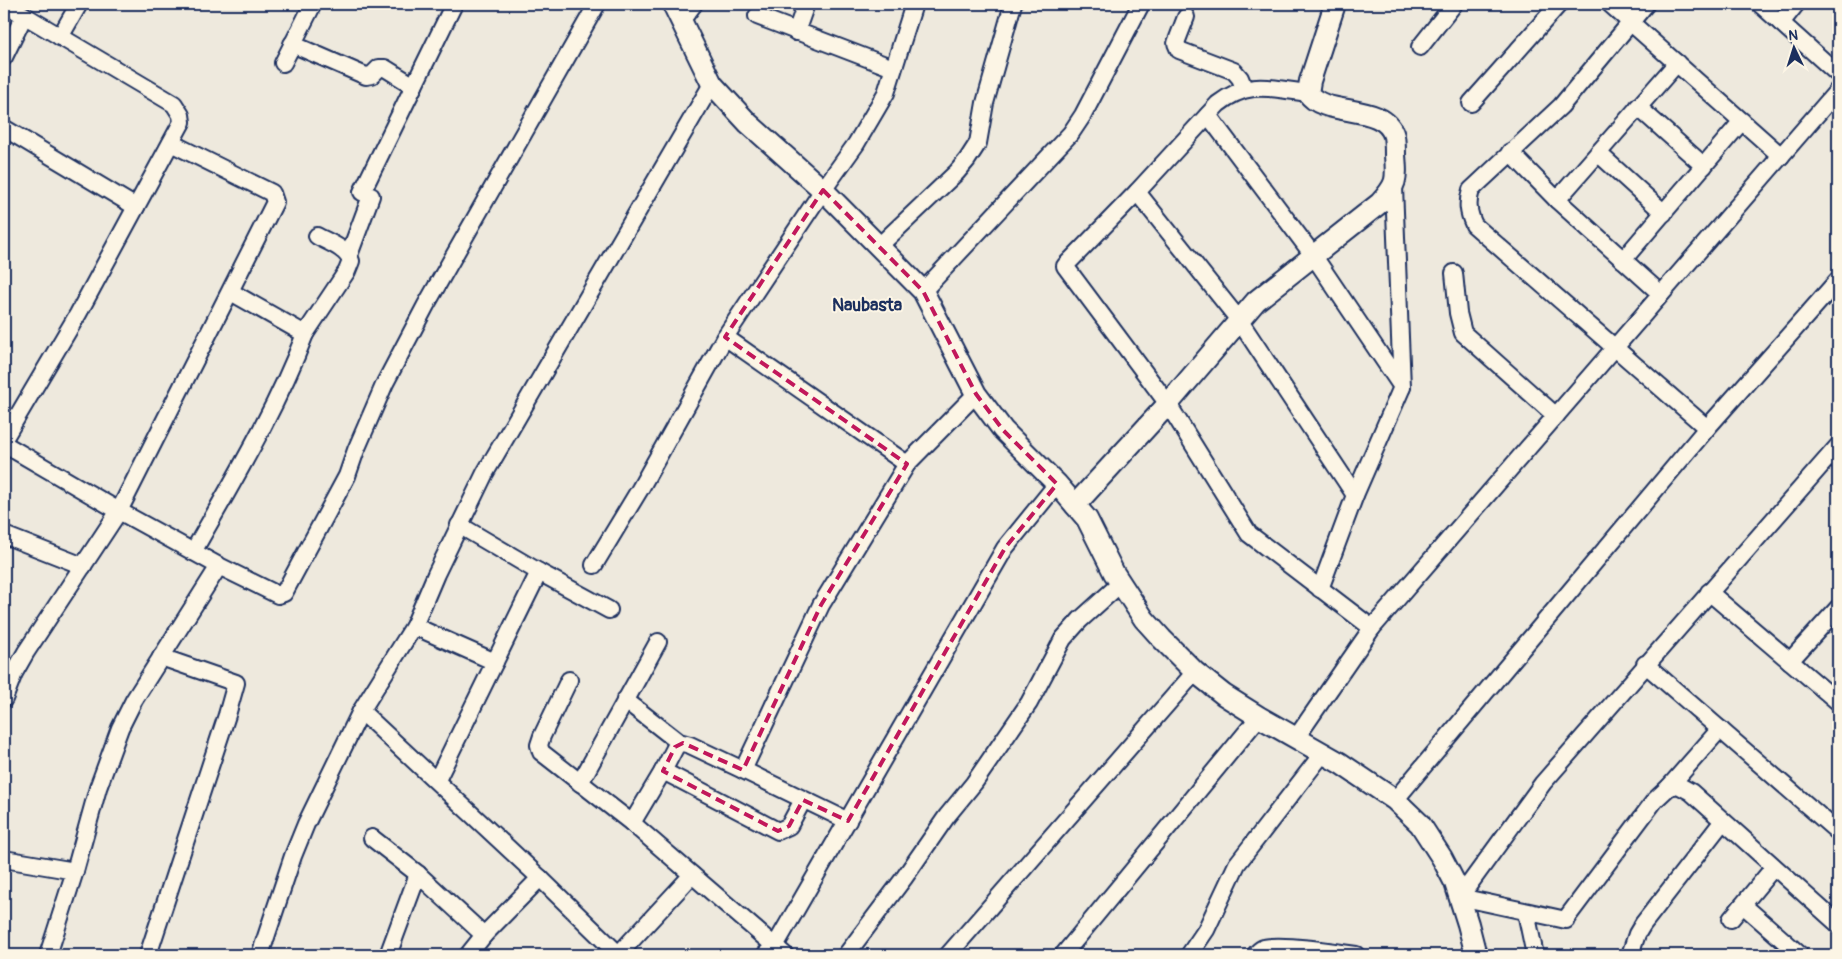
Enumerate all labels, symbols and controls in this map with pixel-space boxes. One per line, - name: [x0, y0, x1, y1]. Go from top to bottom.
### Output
- north arrow: [1770, 22, 1820, 72]
- text: N: [1788, 27, 1798, 44]
- district label: Naubasta: [832, 294, 903, 317]

